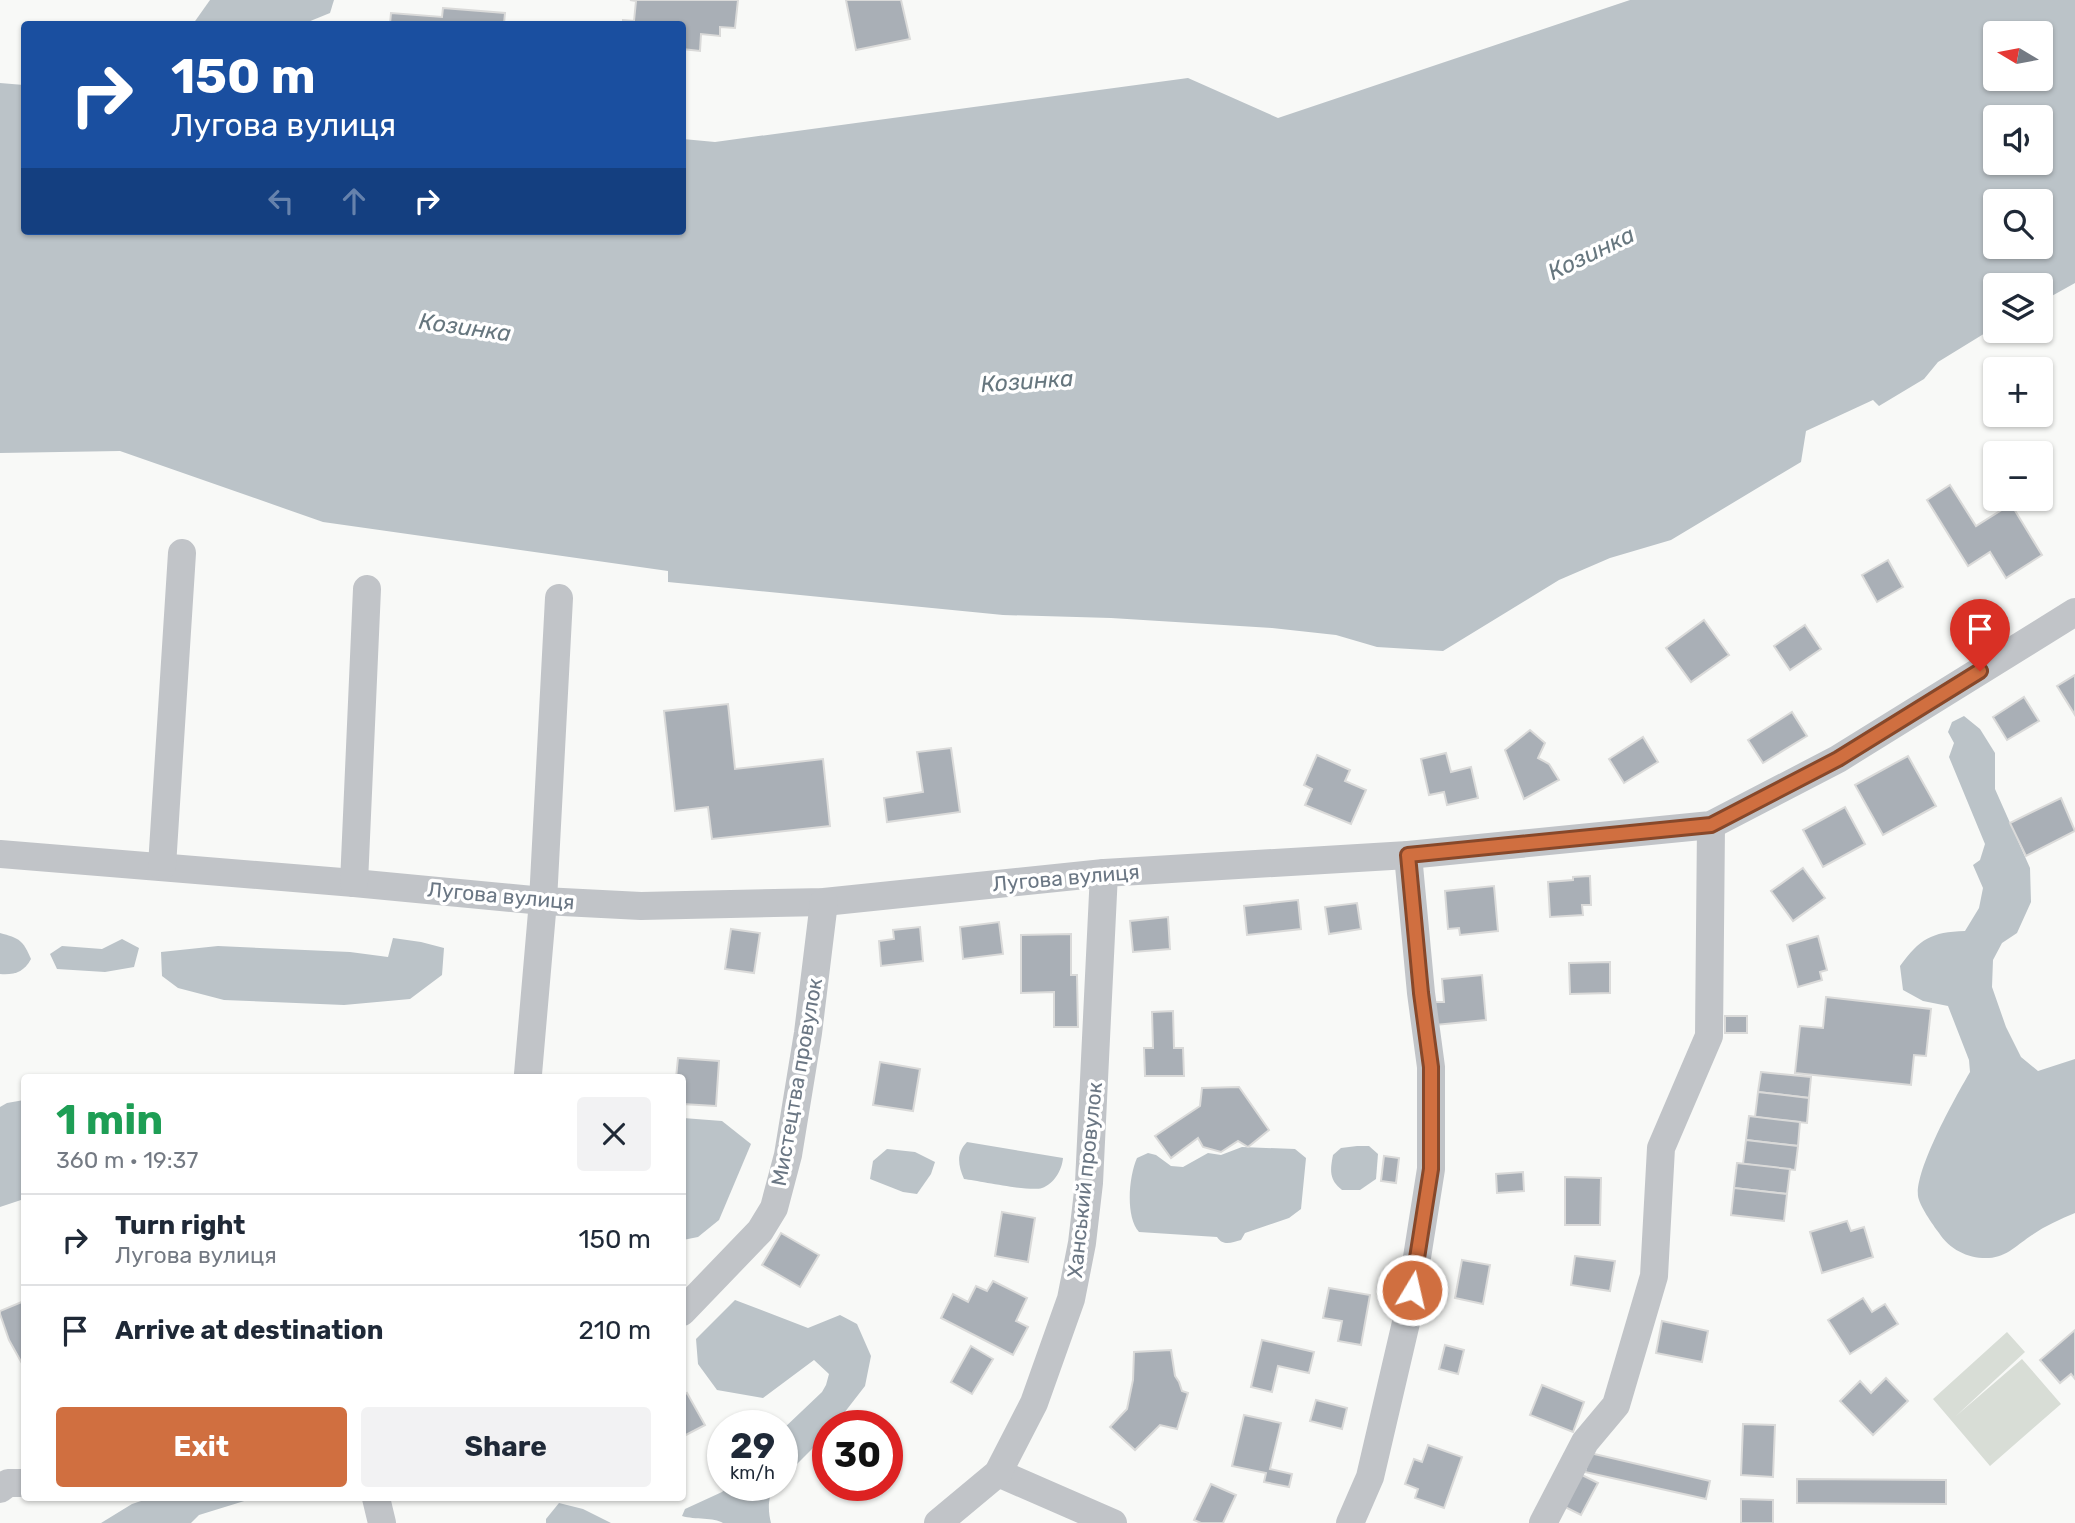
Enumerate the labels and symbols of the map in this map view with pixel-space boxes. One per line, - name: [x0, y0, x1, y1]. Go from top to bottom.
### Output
- north arrow: [1983, 21, 2053, 91]
- water label: Козинка: [1543, 220, 1639, 286]
- water label: Козинка: [417, 307, 513, 347]
- water label: Козинка: [980, 364, 1074, 398]
- pin: [1950, 599, 2010, 671]
- street label: Лугова вулиця: [991, 859, 1141, 896]
- street label: Лугова вулиця: [426, 877, 576, 914]
- street label: Мистецтва провулок: [766, 976, 827, 1188]
- street label: Ханський провулок: [1062, 1081, 1107, 1279]
- position arrow: [1375, 1253, 1449, 1327]
- speed limit sign: 30: [812, 1410, 903, 1501]

